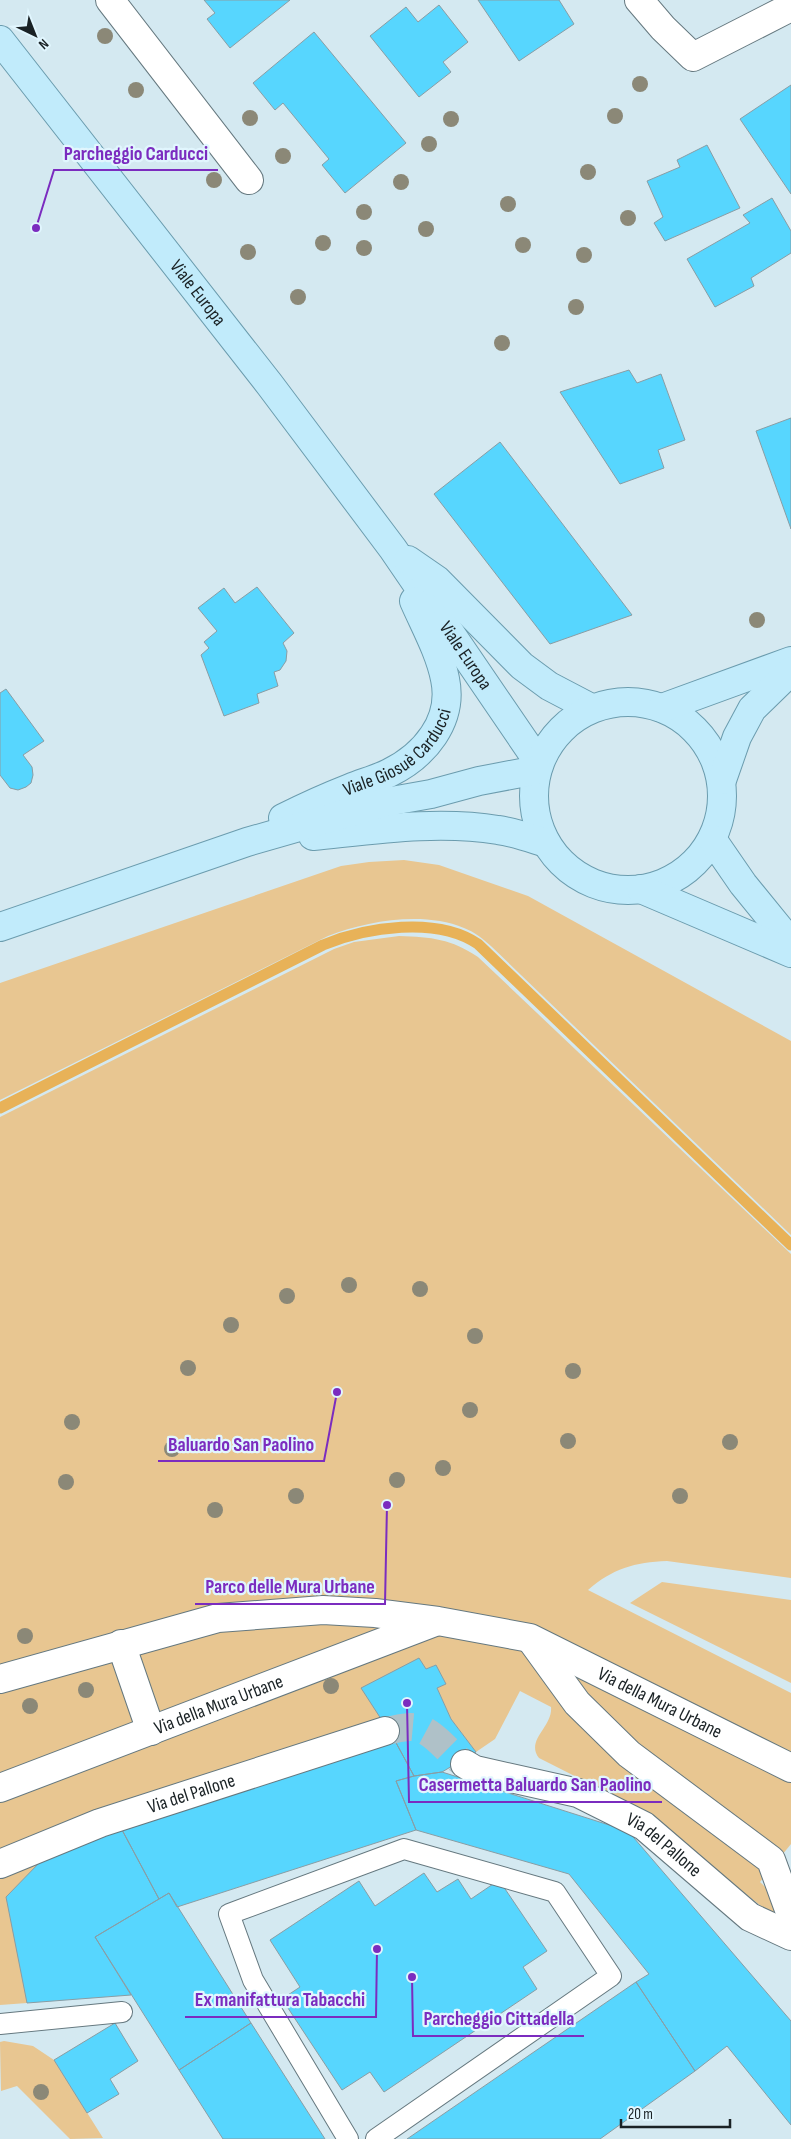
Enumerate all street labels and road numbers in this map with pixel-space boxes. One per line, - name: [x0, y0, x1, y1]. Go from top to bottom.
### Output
- street label: Viale Europa: [165, 255, 231, 330]
- street label: Viale Europa: [434, 617, 497, 694]
- street label: Viale Giosuè Carducci: [340, 706, 456, 801]
- street label: Via della Mura Urbane: [594, 1662, 726, 1743]
- street label: Via della Mura Urbane: [151, 1670, 286, 1740]
- street label: Via del Pallone: [145, 1769, 238, 1818]
- street label: Via del Pallone: [623, 1808, 706, 1882]

